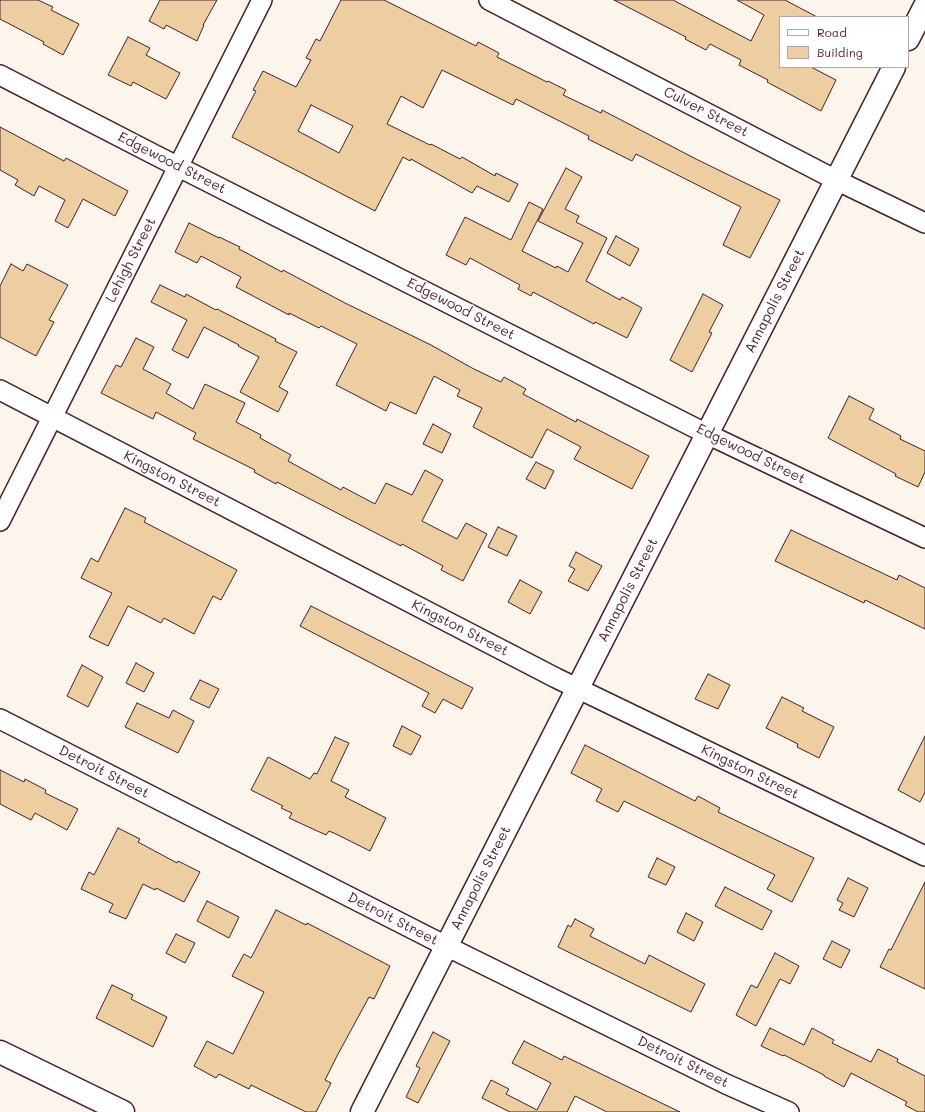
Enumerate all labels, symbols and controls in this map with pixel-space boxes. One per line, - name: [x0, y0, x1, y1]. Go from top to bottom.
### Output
- legend: [779, 16, 909, 68]
- text: Road: [817, 24, 847, 40]
- text: Building: [817, 44, 863, 60]
- street label: Culver Street: [661, 83, 751, 141]
- street label: Edgewood Street: [115, 128, 229, 198]
- street label: Lehigh Street: [102, 215, 160, 305]
- street label: Annapolis Street: [742, 246, 808, 356]
- street label: Edgewood Street: [404, 274, 518, 344]
- street label: Edgewood Street: [694, 420, 808, 488]
- street label: Kingston Street: [121, 447, 223, 511]
- street label: Annapolis Street: [595, 535, 661, 645]
- street label: Kingston Street: [409, 596, 511, 660]
- street label: Kingston Street: [698, 741, 802, 803]
- street label: Detroit Street: [56, 742, 152, 802]
- street label: Annapolis Street: [448, 823, 514, 933]
- street label: Detroit Street: [345, 889, 441, 949]
- street label: Detroit Street: [635, 1033, 731, 1091]

